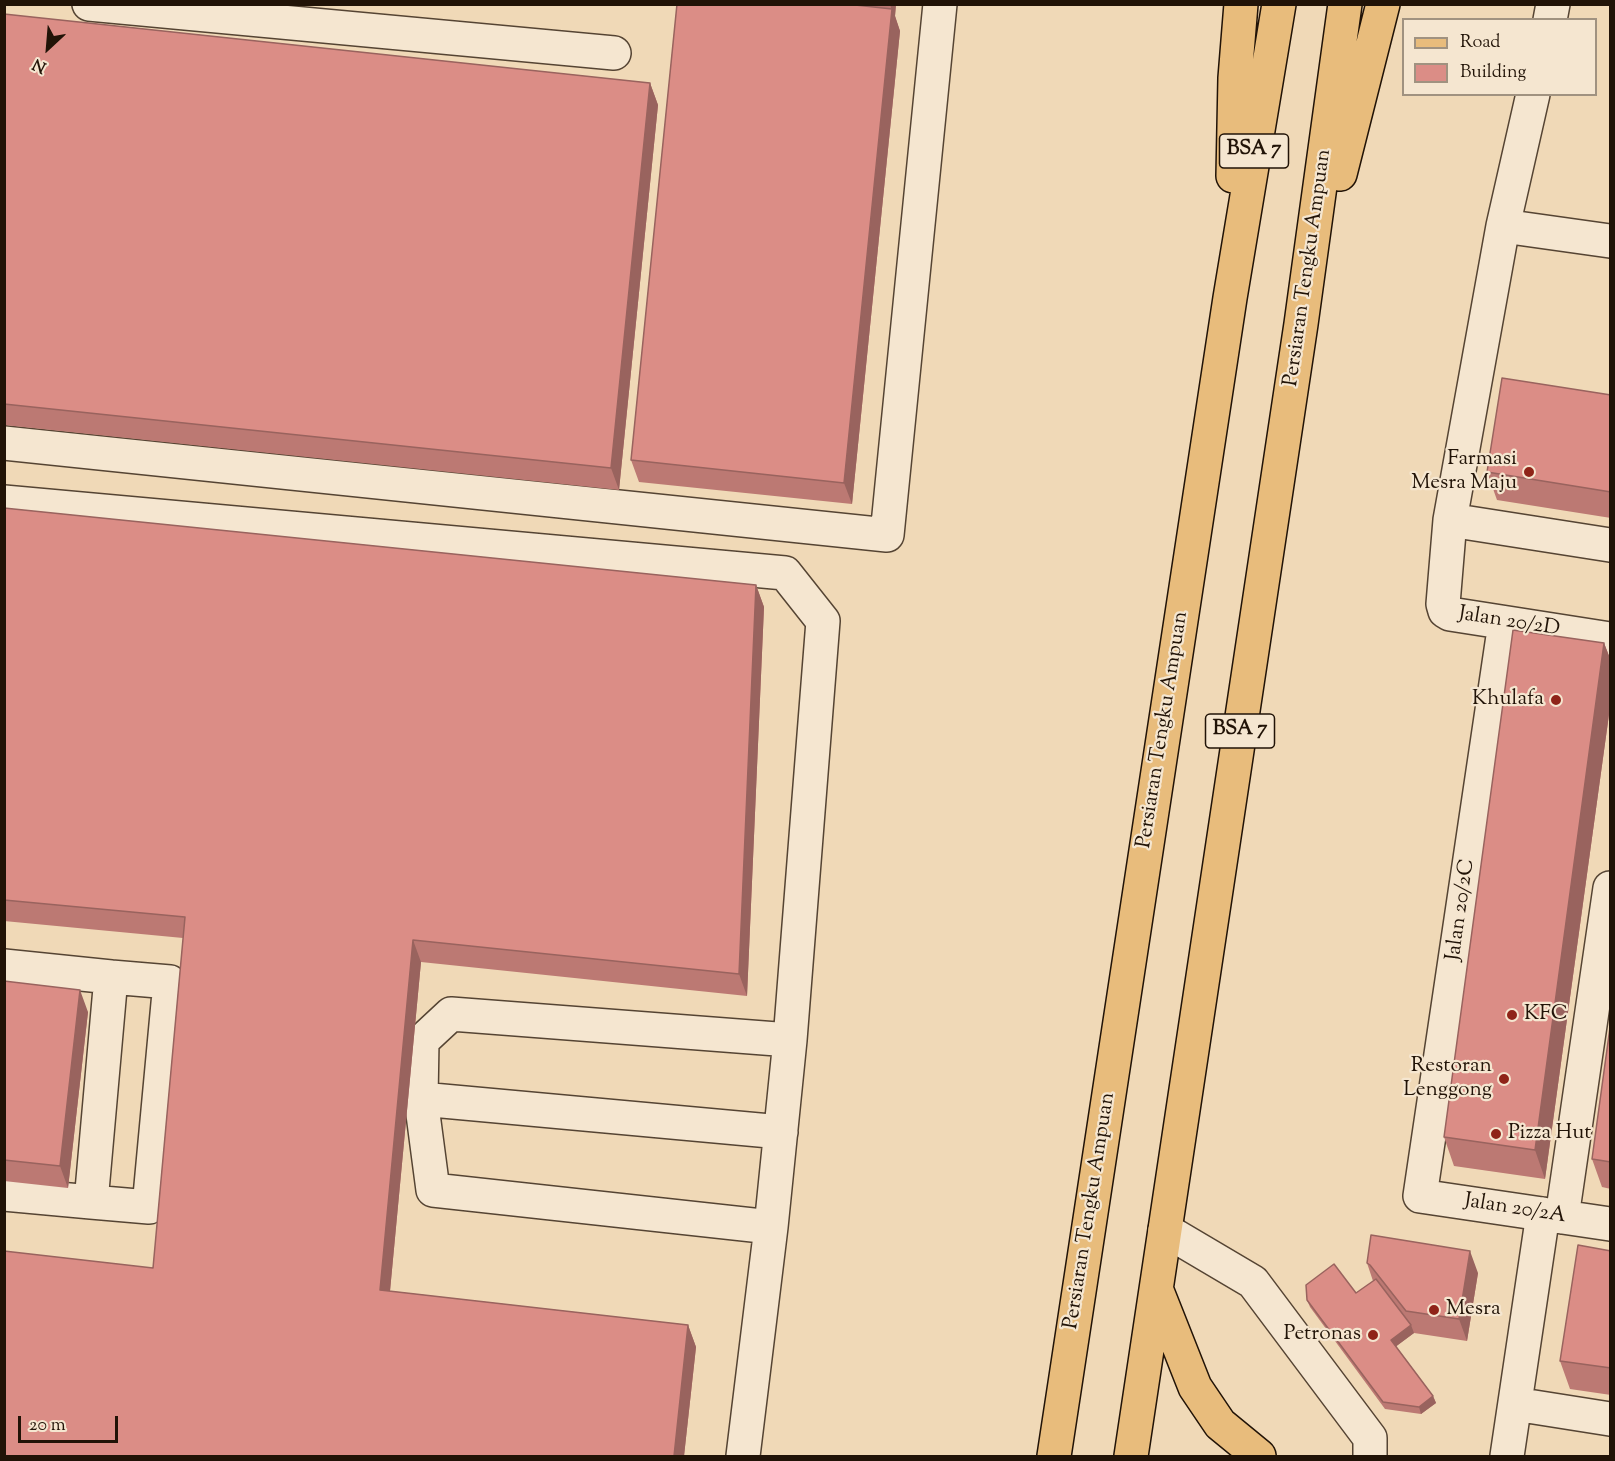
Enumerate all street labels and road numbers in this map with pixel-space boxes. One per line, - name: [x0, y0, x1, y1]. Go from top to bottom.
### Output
- road number: BSA 7: [1220, 134, 1288, 168]
- street label: Persiaran Tengku Ampuan: [1280, 148, 1338, 388]
- street label: Jalan 20/2D: [1457, 603, 1561, 643]
- street label: Persiaran Tengku Ampuan: [1133, 610, 1195, 850]
- road number: BSA 7: [1206, 714, 1274, 748]
- street label: Jalan 20/2C: [1442, 857, 1482, 963]
- street label: Persiaran Tengku Ampuan: [1060, 1091, 1122, 1331]
- street label: Jalan 20/2A: [1462, 1190, 1568, 1230]

